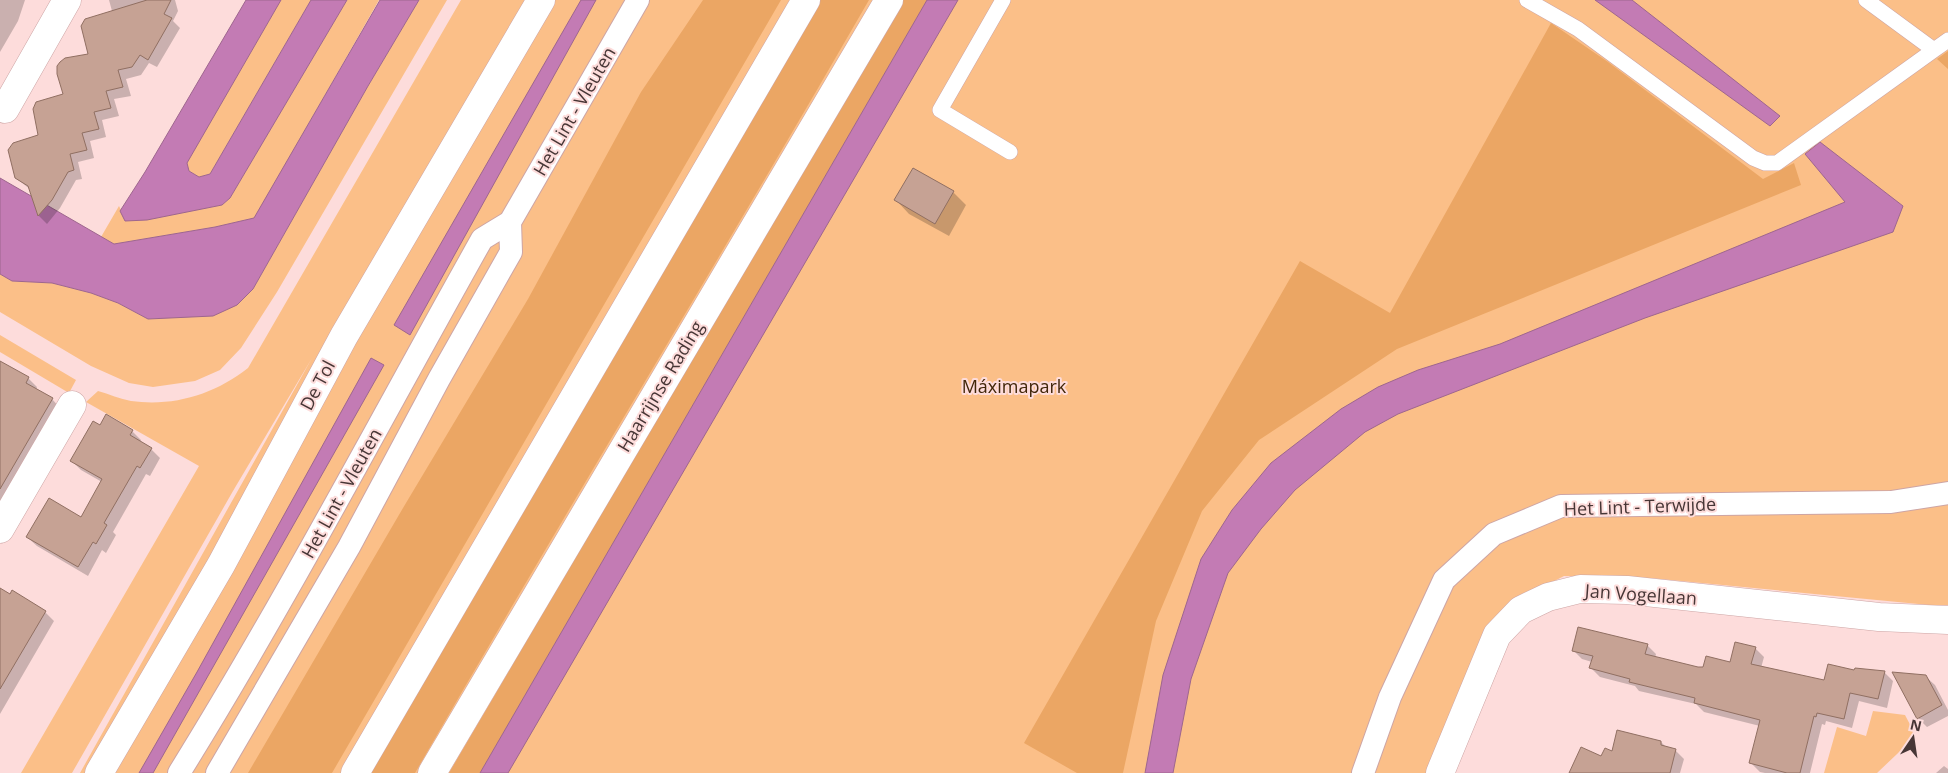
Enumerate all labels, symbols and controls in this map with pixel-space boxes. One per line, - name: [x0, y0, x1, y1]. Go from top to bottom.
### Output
- street label: Het Lint - Vleuten: [527, 42, 621, 180]
- street label: Haarrijnse Rading: [611, 316, 709, 456]
- street label: De Tol: [294, 356, 340, 414]
- park label: Máximapark: [962, 374, 1067, 398]
- street label: Het Lint - Vleuten: [295, 424, 387, 562]
- street label: Het Lint - Terwijde: [1563, 491, 1717, 521]
- street label: Jan Vogellaan: [1582, 578, 1698, 610]
- north arrow: [1888, 713, 1938, 763]
- text: N: [1908, 714, 1924, 735]

